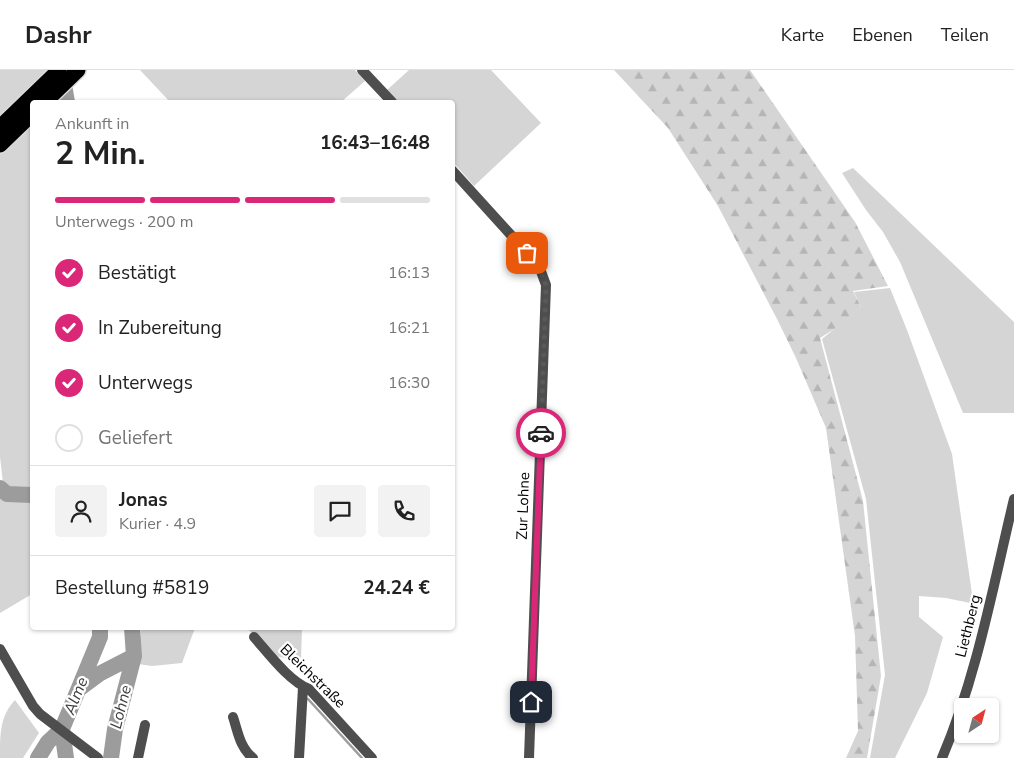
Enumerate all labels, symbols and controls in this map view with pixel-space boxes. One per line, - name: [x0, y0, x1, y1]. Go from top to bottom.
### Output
- text: Dashr: [25, 19, 92, 51]
- text: Karte: [781, 23, 824, 47]
- text: Ebenen: [852, 23, 913, 47]
- text: Teilen: [941, 23, 989, 47]
- text: Ankunft in: [55, 113, 129, 135]
- text: 16:43–16:48: [320, 130, 430, 156]
- text: 2 Min.: [55, 132, 145, 175]
- text: Unterwegs · 200 m: [55, 211, 193, 233]
- pin: [506, 232, 548, 274]
- icon: bag: [513, 239, 541, 267]
- icon: check: [55, 259, 83, 287]
- text: Bestätigt: [98, 260, 176, 286]
- text: 16:13: [388, 262, 430, 284]
- icon: check: [55, 314, 83, 342]
- text: In Zubereitung: [98, 315, 222, 341]
- text: 16:21: [388, 317, 430, 339]
- icon: check: [55, 369, 83, 397]
- text: Unterwegs: [98, 370, 193, 396]
- text: 16:30: [388, 372, 430, 394]
- courier: [516, 408, 566, 458]
- icon: car: [527, 419, 555, 447]
- text: Geliefert: [98, 425, 172, 451]
- street label: Zur Lohne: [512, 472, 534, 540]
- button: person: [55, 485, 107, 537]
- button: chat: [314, 485, 366, 537]
- button: phone: [378, 485, 430, 537]
- text: Jonas: [119, 487, 167, 513]
- text: Kurier · 4.9: [119, 513, 196, 535]
- text: Bestellung #5819: [55, 575, 209, 601]
- text: 24.24 €: [363, 575, 430, 601]
- street label: Liethberg: [951, 592, 985, 660]
- street label: Bleichstraße: [276, 640, 350, 712]
- water label: Alme: [58, 674, 94, 719]
- pin: [510, 681, 552, 723]
- water label: Lohne: [105, 682, 137, 731]
- icon: home: [517, 688, 545, 716]
- north arrow: [954, 698, 999, 742]
- map controls: [954, 698, 999, 743]

